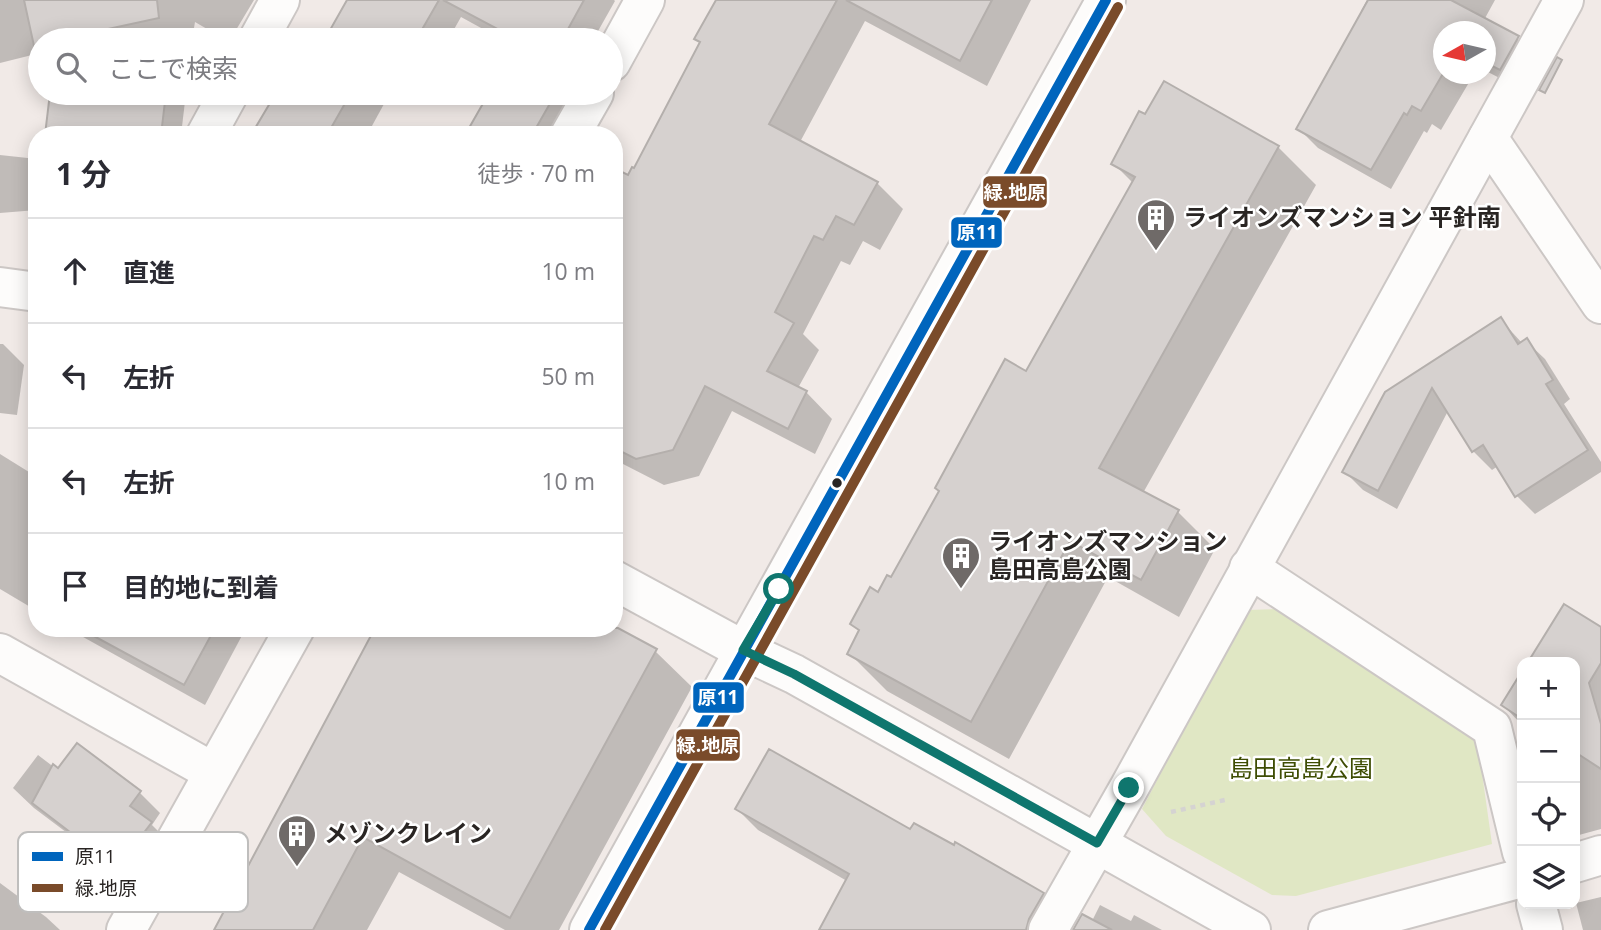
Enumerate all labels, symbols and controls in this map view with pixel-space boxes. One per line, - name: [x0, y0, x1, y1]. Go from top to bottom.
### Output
- north arrow: [1433, 21, 1496, 84]
- search box: [28, 28, 623, 105]
- icon: search: [52, 48, 90, 86]
- text: ここで検索: [108, 50, 238, 86]
- text: 1 分: [56, 153, 111, 194]
- text: 徒歩 · 70 m: [477, 157, 595, 189]
- line badge: 緑.地原: [982, 175, 1048, 209]
- text: 緑.地原: [984, 179, 1046, 205]
- building icon: ライオンズマンション 平針南: [1135, 197, 1177, 252]
- place label: ライオンズマンション 平針南: [1183, 200, 1501, 233]
- line badge: 原11: [950, 216, 1003, 249]
- text: 原11: [957, 219, 997, 245]
- icon: ahead: [56, 252, 94, 290]
- text: 直進: [123, 254, 175, 290]
- text: 10 m: [541, 255, 595, 287]
- icon: left: [56, 357, 94, 395]
- text: 左折: [123, 359, 175, 395]
- text: 50 m: [541, 360, 595, 392]
- icon: left: [56, 462, 94, 500]
- text: 左折: [123, 464, 175, 500]
- text: 10 m: [541, 465, 595, 497]
- unlabelled marker: [830, 476, 844, 490]
- place label: ライオンズマンション 島田高島公園: [988, 524, 1228, 585]
- building icon: ライオンズマンション 島田高島公園: [940, 535, 982, 590]
- icon: arrive: [56, 567, 94, 605]
- text: 目的地に到着: [123, 569, 279, 605]
- route start: [763, 573, 794, 604]
- map controls: [1517, 657, 1580, 909]
- button: +: [1517, 657, 1580, 720]
- line badge: 原11: [692, 681, 745, 714]
- text: 原11: [698, 684, 738, 710]
- button: −: [1517, 720, 1580, 783]
- line badge: 緑.地原: [675, 728, 741, 762]
- text: 緑.地原: [677, 732, 739, 758]
- park label: 島田高島公園: [1229, 751, 1373, 784]
- route end: [1113, 772, 1144, 803]
- button: locate: [1517, 783, 1580, 846]
- building icon: メゾンクレイン: [276, 813, 318, 868]
- place label: メゾンクレイン: [324, 816, 492, 849]
- legend: [18, 832, 248, 912]
- text: 原11: [75, 843, 116, 869]
- button: layers: [1517, 846, 1580, 909]
- text: 緑.地原: [75, 875, 137, 901]

